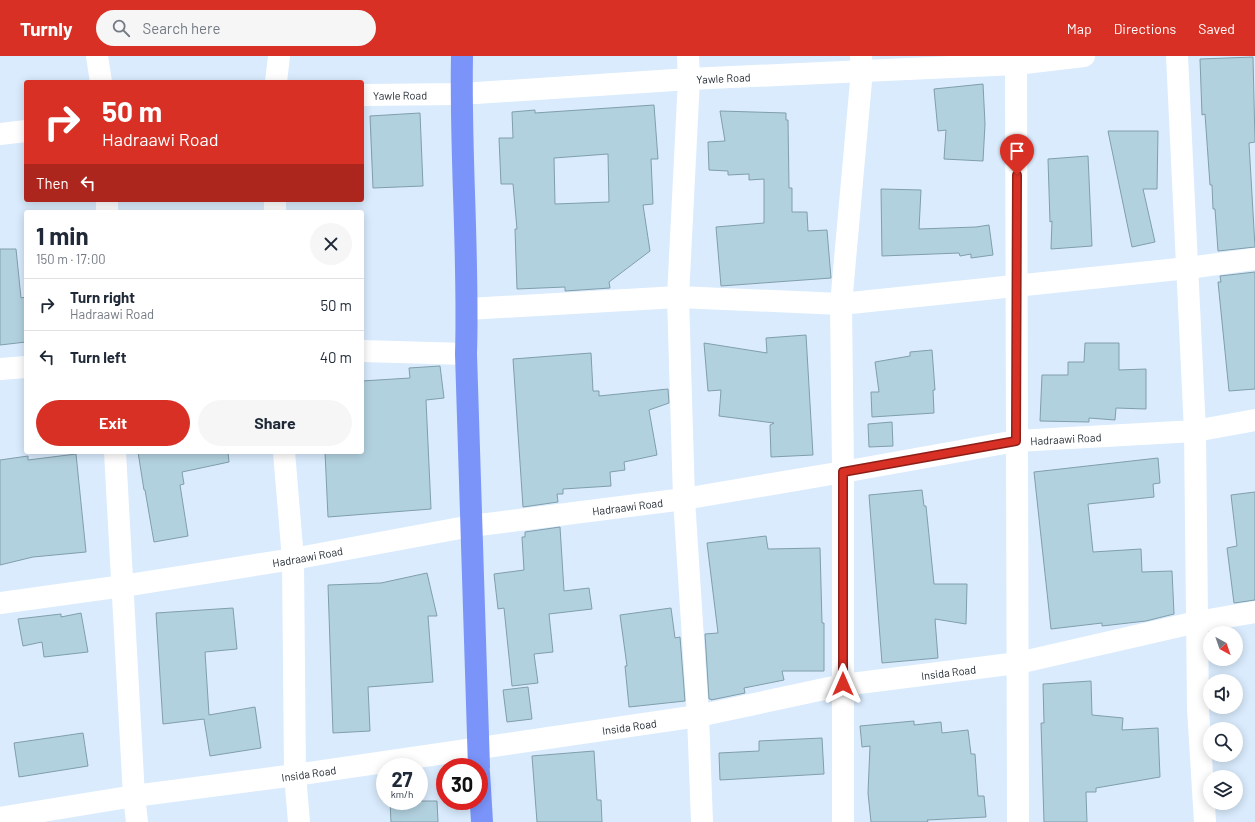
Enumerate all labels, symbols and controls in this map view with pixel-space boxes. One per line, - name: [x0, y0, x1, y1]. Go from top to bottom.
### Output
- search box: [96, 10, 376, 46]
- text: Turnly: [20, 17, 72, 40]
- icon: search: [110, 17, 132, 39]
- text: Search here: [142, 19, 220, 37]
- text: Map: [1067, 20, 1092, 37]
- text: Directions: [1114, 20, 1176, 37]
- text: Saved: [1198, 20, 1235, 37]
- street label: Yawle Road: [696, 70, 751, 85]
- street label: Yawle Road: [373, 88, 427, 101]
- text: 50 m: [102, 94, 162, 128]
- icon: right: [36, 96, 88, 148]
- text: Hadraawi Road: [102, 128, 219, 150]
- pin: [1000, 134, 1034, 175]
- icon: arrive: [1006, 140, 1028, 162]
- icon: left: [77, 172, 99, 194]
- text: Then: [36, 174, 69, 192]
- text: 1 min: [36, 221, 89, 250]
- button: close: [310, 223, 352, 265]
- text: 150 m · 17:00: [36, 251, 106, 267]
- text: Turn right: [70, 288, 135, 306]
- icon: right: [36, 294, 58, 316]
- text: 50 m: [320, 296, 352, 314]
- text: Hadraawi Road: [70, 306, 154, 322]
- icon: left: [36, 346, 58, 368]
- text: Turn left: [70, 348, 126, 366]
- text: 40 m: [320, 348, 352, 366]
- button: Exit: [36, 400, 190, 446]
- button: Share: [198, 400, 352, 446]
- street label: Hadraawi Road: [1030, 430, 1102, 447]
- street label: Hadraawi Road: [591, 495, 664, 517]
- street label: Hadraawi Road: [271, 543, 344, 569]
- north arrow: [1203, 626, 1243, 666]
- map controls: [1203, 626, 1243, 810]
- street label: Insida Road: [920, 662, 977, 682]
- position arrow: [822, 663, 864, 705]
- button: sound: [1203, 674, 1243, 714]
- street label: Insida Road: [601, 716, 657, 736]
- button: search: [1203, 722, 1243, 762]
- speed limit sign: 30: [436, 758, 488, 810]
- street label: Insida Road: [281, 763, 337, 783]
- text: 27: [391, 767, 413, 791]
- button: layers: [1203, 770, 1243, 810]
- text: km/h: [391, 788, 413, 800]

